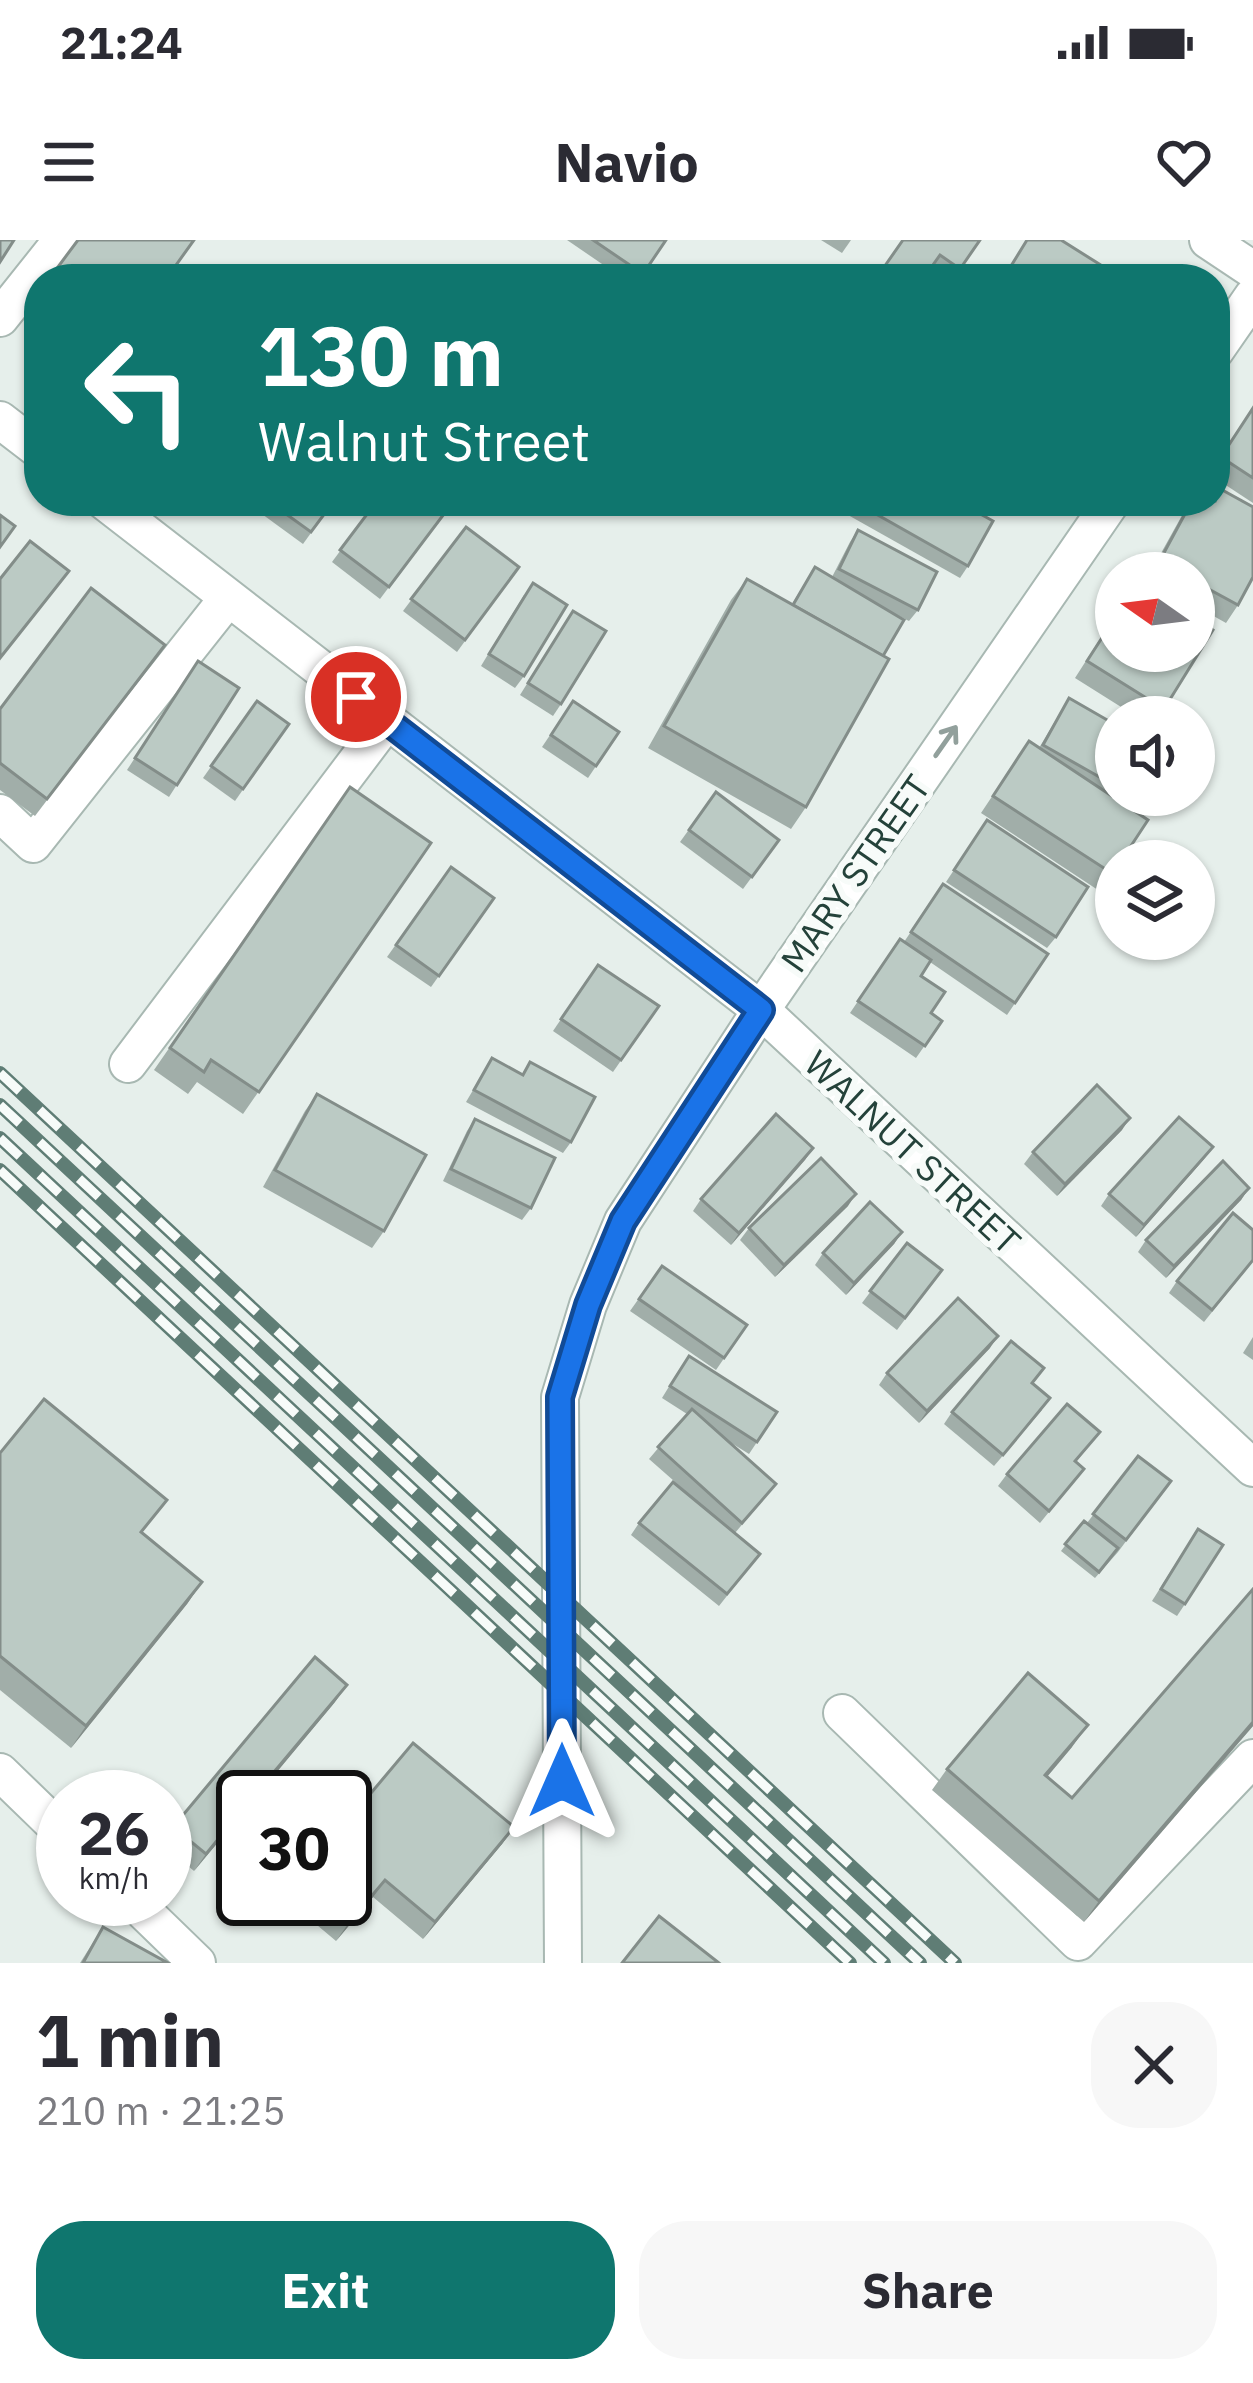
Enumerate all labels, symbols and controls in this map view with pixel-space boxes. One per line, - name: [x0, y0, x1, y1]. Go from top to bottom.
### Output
- text: 21:24: [60, 13, 183, 71]
- text: Navio: [554, 127, 699, 197]
- icon: menu: [36, 129, 102, 195]
- icon: heart: [1151, 129, 1217, 195]
- text: 130 m: [258, 300, 504, 409]
- icon: left: [60, 312, 216, 468]
- text: Walnut Street: [258, 406, 590, 476]
- north arrow: [1095, 552, 1215, 672]
- map controls: [1095, 552, 1215, 960]
- pin: [305, 646, 407, 748]
- icon: arrive: [323, 664, 389, 730]
- button: sound: [1095, 696, 1215, 816]
- one-way arrow: [933, 725, 958, 758]
- street label: MARY STREET: [770, 765, 940, 981]
- button: layers: [1095, 840, 1215, 960]
- street label: WALNUT STREET: [795, 1040, 1031, 1264]
- position arrow: [499, 1718, 625, 1844]
- speed limit sign: 30: [216, 1770, 372, 1926]
- text: 26: [78, 1793, 150, 1872]
- text: km/h: [79, 1858, 149, 1897]
- text: 1 min: [36, 1993, 224, 2087]
- button: close: [1091, 2002, 1217, 2128]
- text: 210 m · 21:25: [36, 2085, 286, 2136]
- button: Exit: [36, 2221, 615, 2359]
- button: Share: [639, 2221, 1217, 2359]

